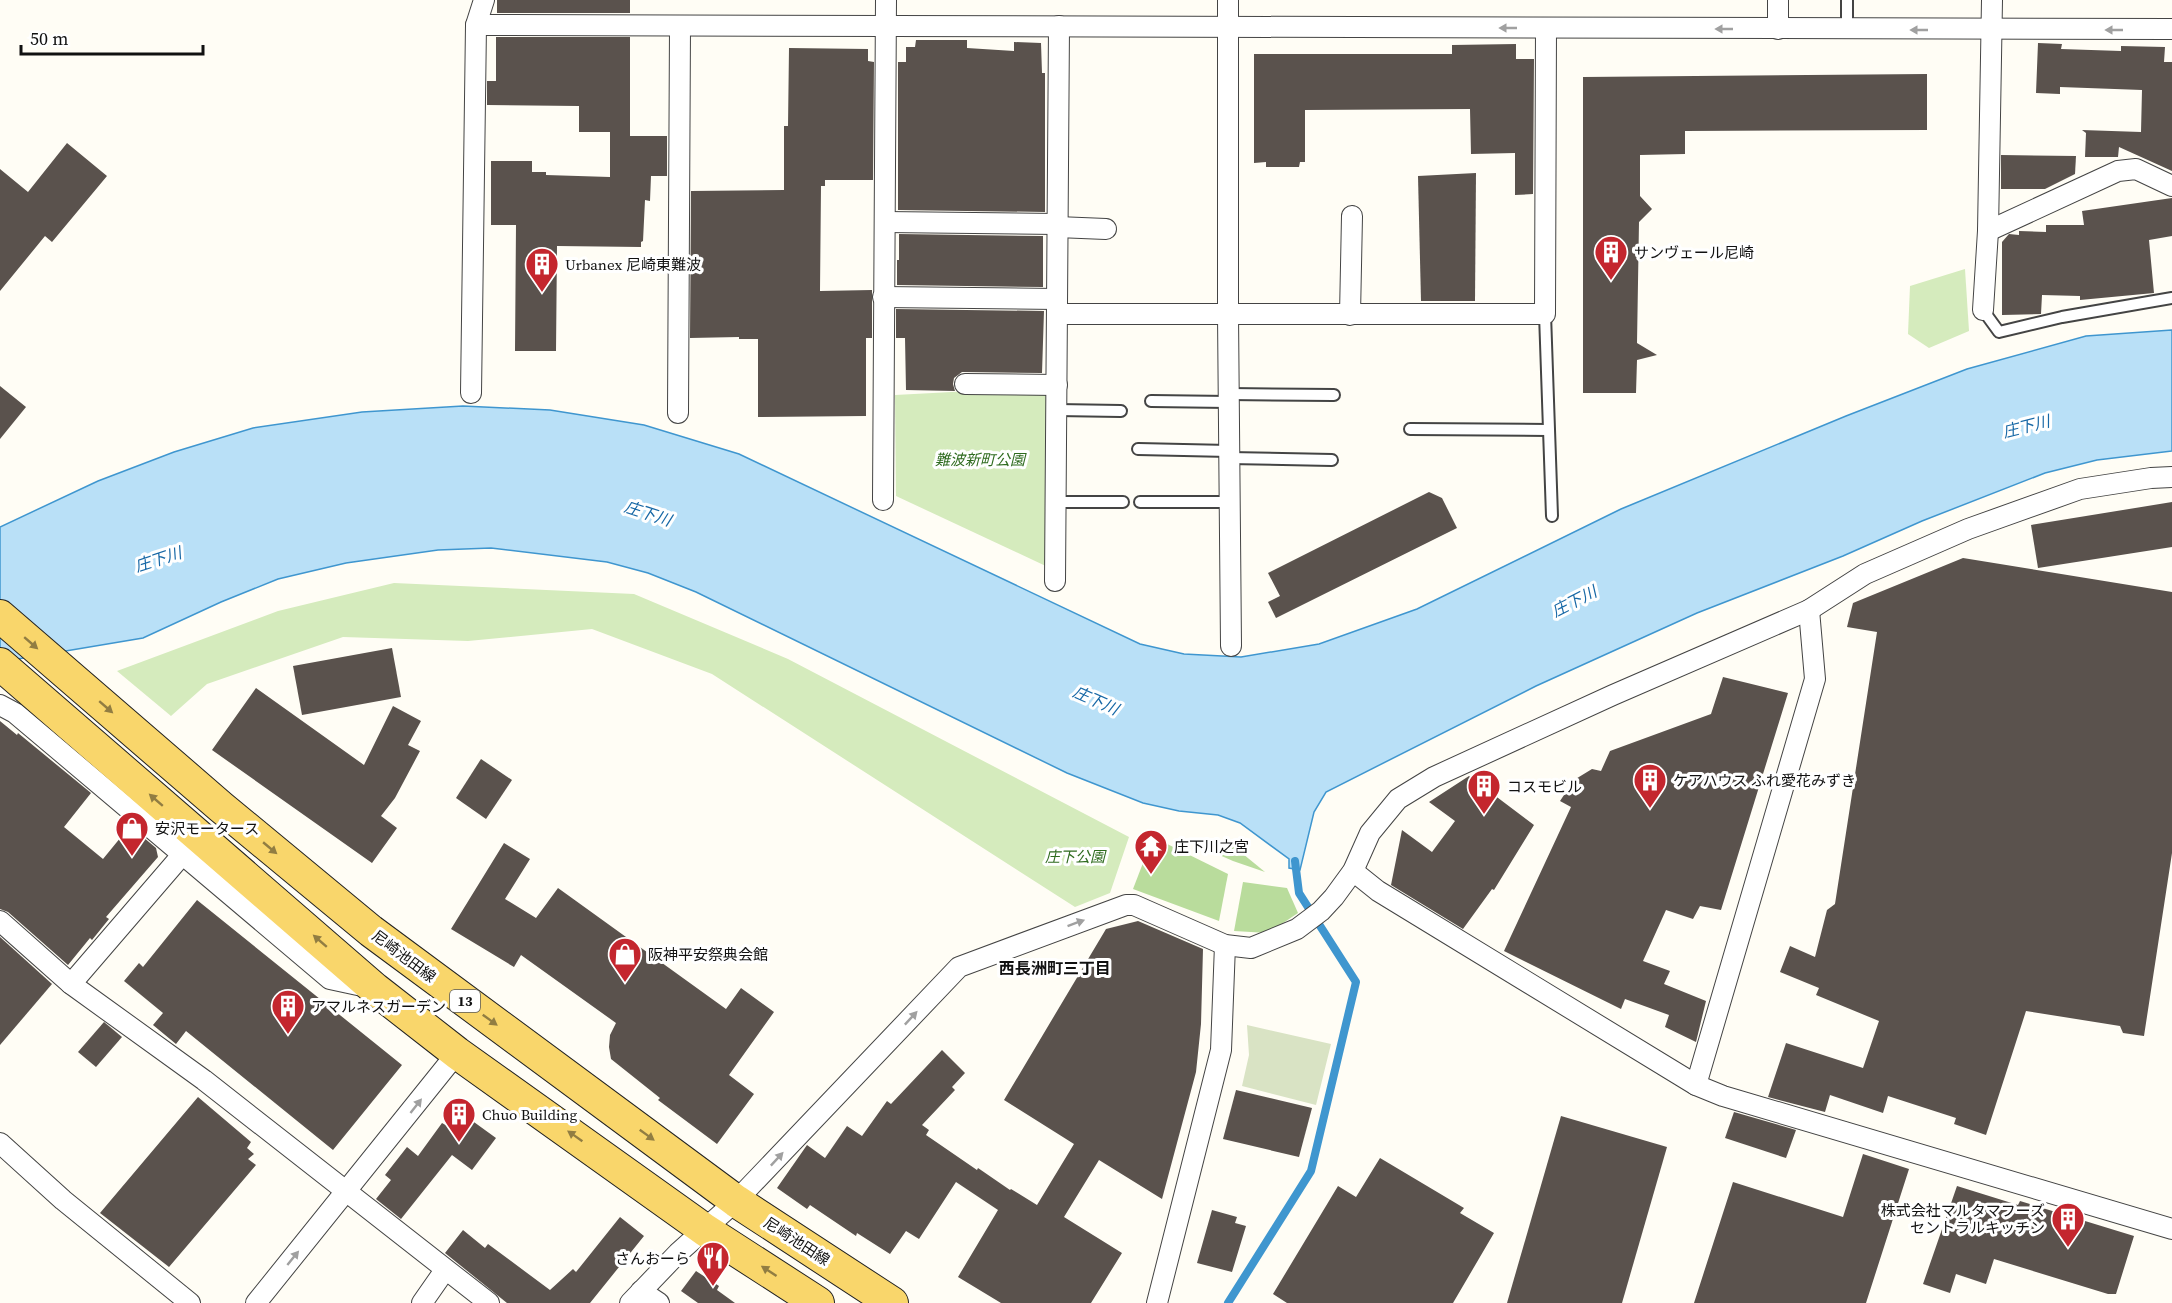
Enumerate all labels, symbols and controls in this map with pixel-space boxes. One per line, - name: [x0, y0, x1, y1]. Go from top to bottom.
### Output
- scale bar: [21, 18, 202, 56]
- one-way arrow: [1498, 23, 1517, 33]
- one-way arrow: [1714, 24, 1733, 34]
- one-way arrow: [1909, 25, 1928, 35]
- one-way arrow: [2104, 25, 2123, 35]
- text: 50 m: [30, 26, 68, 51]
- building icon: サンヴェール尼崎: [1593, 234, 1629, 281]
- place label: サンヴェール尼崎: [1634, 242, 1754, 263]
- building icon: Urbanex 尼崎東難波: [524, 246, 560, 293]
- place label: Urbanex 尼崎東難波: [565, 254, 701, 275]
- water label: 庄下川: [2000, 409, 2054, 442]
- park label: 難波新町公園: [935, 449, 1027, 470]
- water label: 庄下川: [622, 495, 676, 531]
- water label: 庄下川: [132, 541, 186, 577]
- water label: 庄下川: [1548, 579, 1602, 622]
- one-way arrow: [23, 636, 38, 649]
- water label: 庄下川: [1070, 680, 1124, 721]
- one-way arrow: [98, 701, 114, 714]
- building icon: ケアハウス ふれ愛花みずき: [1632, 762, 1668, 809]
- building icon: コスモビル: [1466, 768, 1502, 815]
- place label: ケアハウス ふれ愛花みずき: [1673, 770, 1856, 791]
- place label: コスモビル: [1507, 776, 1582, 797]
- one-way arrow: [149, 793, 164, 807]
- shop icon: 安沢モータース: [114, 810, 150, 857]
- place label: 安沢モータース: [155, 818, 259, 839]
- temple icon: 庄下川之宮: [1133, 828, 1169, 875]
- place label: 庄下川之宮: [1174, 836, 1249, 857]
- one-way arrow: [262, 841, 278, 854]
- park label: 庄下公園: [1045, 846, 1107, 867]
- one-way arrow: [1067, 918, 1085, 928]
- street label: 尼崎池田線: [368, 925, 440, 987]
- one-way arrow: [313, 935, 328, 948]
- shop icon: 阪神平安祭典会館: [607, 936, 643, 983]
- place label: 阪神平安祭典会館: [648, 944, 768, 965]
- district label: 西長洲町三丁目: [999, 957, 1111, 979]
- building icon: アマルネスガーデン: [270, 988, 306, 1035]
- road number: 13: [450, 990, 480, 1012]
- place label: アマルネスガーデン: [311, 996, 446, 1017]
- one-way arrow: [904, 1010, 918, 1025]
- one-way arrow: [482, 1013, 497, 1025]
- building icon: Chuo Building: [441, 1096, 477, 1143]
- one-way arrow: [409, 1098, 422, 1114]
- place label: Chuo Building: [482, 1104, 578, 1125]
- one-way arrow: [639, 1129, 654, 1141]
- one-way arrow: [567, 1130, 583, 1142]
- one-way arrow: [769, 1152, 783, 1166]
- place label: 株式会社マルタマフーズ セントラルキッチン: [1881, 1200, 2045, 1238]
- building icon: 株式会社マルタマフーズ セントラルキッチン: [2050, 1201, 2086, 1248]
- street label: 尼崎池田線: [760, 1212, 834, 1270]
- restaurant icon: さんおーら: [695, 1240, 731, 1287]
- place label: さんおーら: [615, 1248, 690, 1269]
- one-way arrow: [287, 1250, 300, 1266]
- one-way arrow: [762, 1265, 778, 1277]

